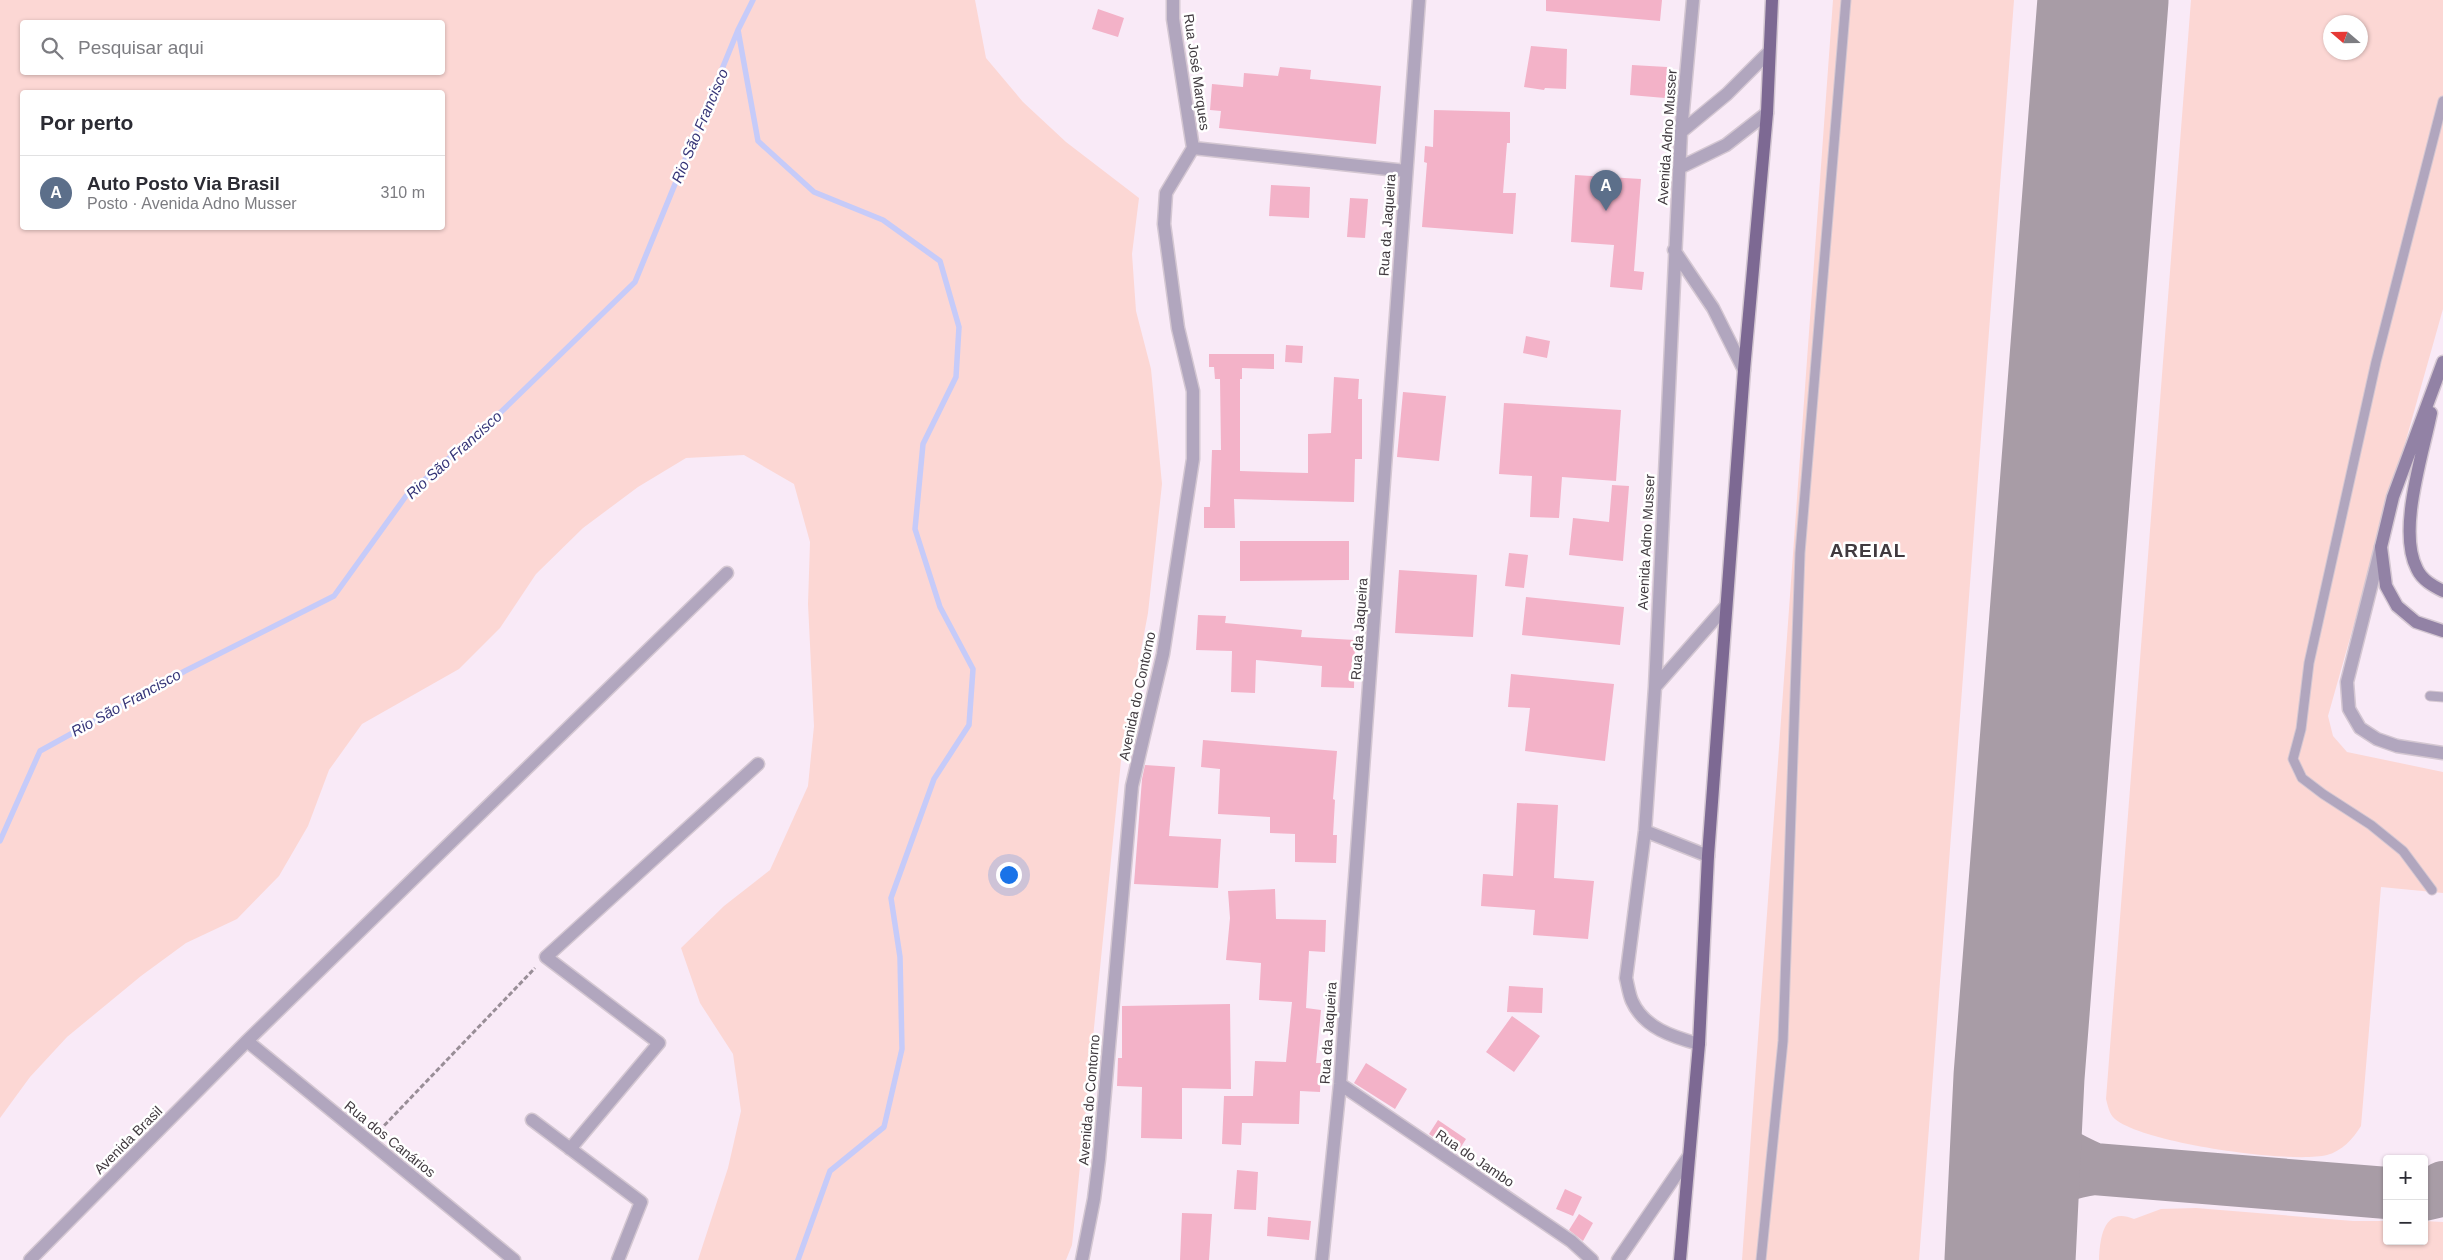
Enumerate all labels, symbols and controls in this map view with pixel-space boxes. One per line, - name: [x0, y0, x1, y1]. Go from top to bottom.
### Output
- street label: Rua José Marques: [1181, 13, 1213, 131]
- north arrow: [2323, 15, 2368, 60]
- search box: [20, 20, 445, 75]
- icon: search: [38, 34, 66, 62]
- text: Pesquisar aqui: [78, 37, 204, 58]
- water label: Rio São Francisco: [668, 66, 731, 186]
- street label: Avenida Adno Musser: [1654, 68, 1680, 205]
- text: Por perto: [40, 111, 133, 134]
- pin: A: [1590, 170, 1622, 211]
- text: Auto Posto Via Brasil: [87, 173, 280, 194]
- street label: Rua da Jaqueira: [1375, 173, 1399, 277]
- text: A: [50, 184, 62, 201]
- text: 310 m: [381, 184, 425, 201]
- text: Posto · Avenida Adno Musser: [87, 195, 297, 212]
- water label: Rio São Francisco: [402, 407, 505, 502]
- street label: Avenida Adno Musser: [1634, 473, 1658, 610]
- district label: AREIAL: [1830, 540, 1906, 561]
- street label: Rua da Jaqueira: [1347, 577, 1371, 681]
- street label: Avenida do Contorno: [1116, 630, 1159, 762]
- water label: Rio São Francisco: [68, 665, 183, 740]
- your location: [996, 862, 1022, 888]
- street label: Rua da Jaqueira: [1316, 981, 1340, 1085]
- street label: Avenida do Contorno: [1075, 1034, 1103, 1166]
- street label: Rua dos Canários: [341, 1098, 439, 1180]
- street label: Avenida Brasil: [91, 1103, 165, 1177]
- street label: Rua do Jambo: [1433, 1126, 1517, 1190]
- map controls: [2383, 1155, 2428, 1245]
- button: +: [2383, 1155, 2428, 1200]
- button: −: [2383, 1200, 2428, 1245]

